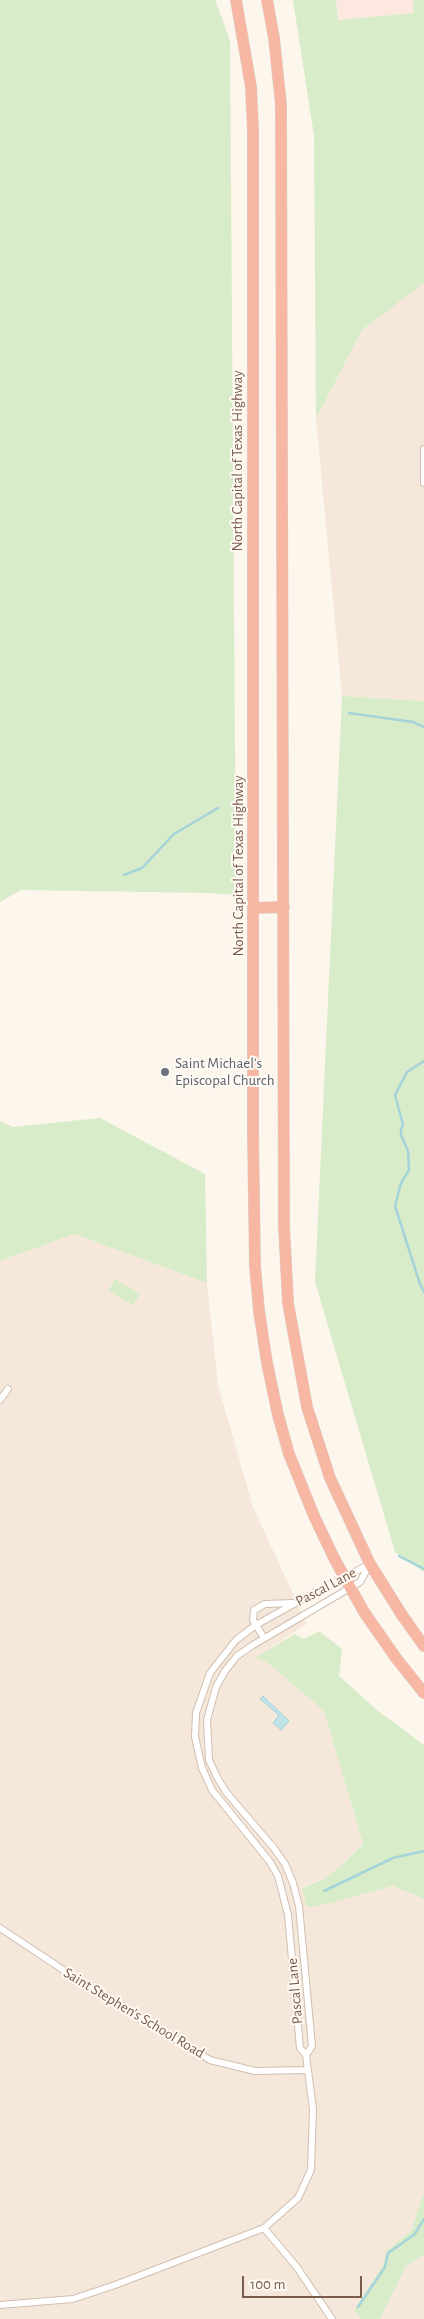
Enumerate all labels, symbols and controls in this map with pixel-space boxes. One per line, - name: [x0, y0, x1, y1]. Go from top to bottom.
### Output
- street label: North Capital of Texas Highway: [228, 370, 246, 552]
- street label: North Capital of Texas Highway: [229, 775, 247, 957]
- place label: Saint Michael's Episcopal Church: [175, 1054, 274, 1089]
- marker: Saint Michael's Episcopal Church: [159, 1066, 171, 1078]
- street label: Pascal Lane: [293, 1563, 359, 1611]
- street label: Pascal Lane: [283, 1957, 307, 2025]
- street label: Saint Stephen's School Road: [60, 1964, 208, 2062]
- scale bar: [244, 2266, 364, 2298]
- text: 100 m: [250, 2277, 285, 2292]

